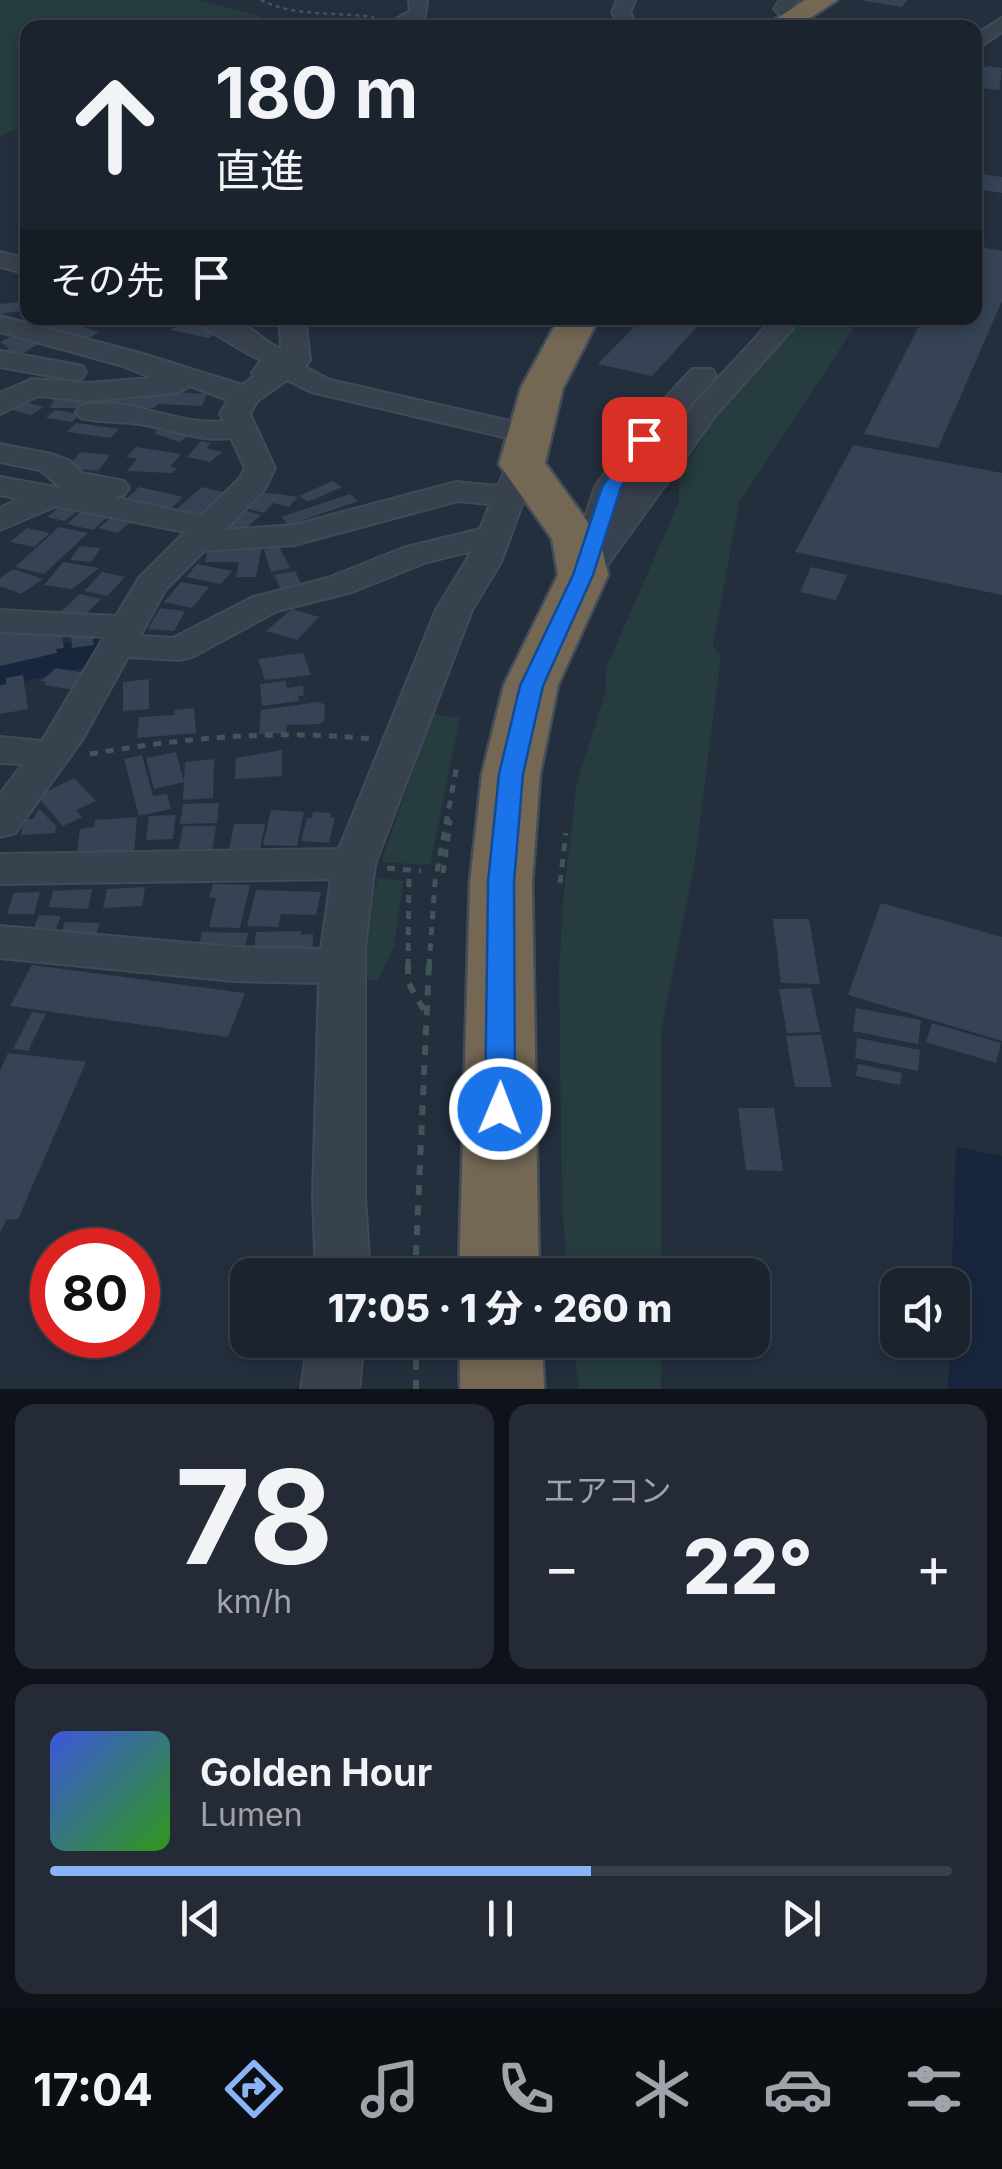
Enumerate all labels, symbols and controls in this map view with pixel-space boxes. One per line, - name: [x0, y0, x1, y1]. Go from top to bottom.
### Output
- text: 180 m: [215, 50, 418, 135]
- icon: ahead: [50, 60, 180, 190]
- text: 直進: [215, 143, 305, 198]
- icon: arrive: [184, 250, 239, 305]
- text: その先: [50, 257, 164, 303]
- pin: [602, 397, 687, 482]
- icon: arrive: [617, 412, 672, 467]
- position arrow: [448, 1057, 552, 1161]
- speed limit sign: 80: [30, 1228, 160, 1358]
- map controls: [880, 1268, 970, 1358]
- button: sound: [880, 1268, 970, 1358]
- text: 17:05 · 1 分 · 260 m: [328, 1285, 672, 1331]
- text: 78: [175, 1438, 333, 1595]
- text: エアコン: [544, 1471, 672, 1510]
- text: 22°: [683, 1521, 813, 1612]
- text: −: [544, 1534, 580, 1600]
- text: +: [916, 1534, 952, 1600]
- text: km/h: [216, 1582, 292, 1621]
- text: Golden Hour: [200, 1749, 432, 1795]
- text: Lumen: [200, 1795, 303, 1834]
- icon: previous: [173, 1891, 228, 1946]
- icon: pause: [473, 1891, 528, 1946]
- icon: next: [774, 1891, 829, 1946]
- icon: directions: [219, 2054, 289, 2124]
- icon: music: [355, 2054, 425, 2124]
- icon: phone: [491, 2054, 561, 2124]
- icon: climate: [627, 2054, 697, 2124]
- icon: car: [763, 2054, 833, 2124]
- icon: filters: [899, 2054, 969, 2124]
- text: 17:04: [33, 2062, 153, 2117]

